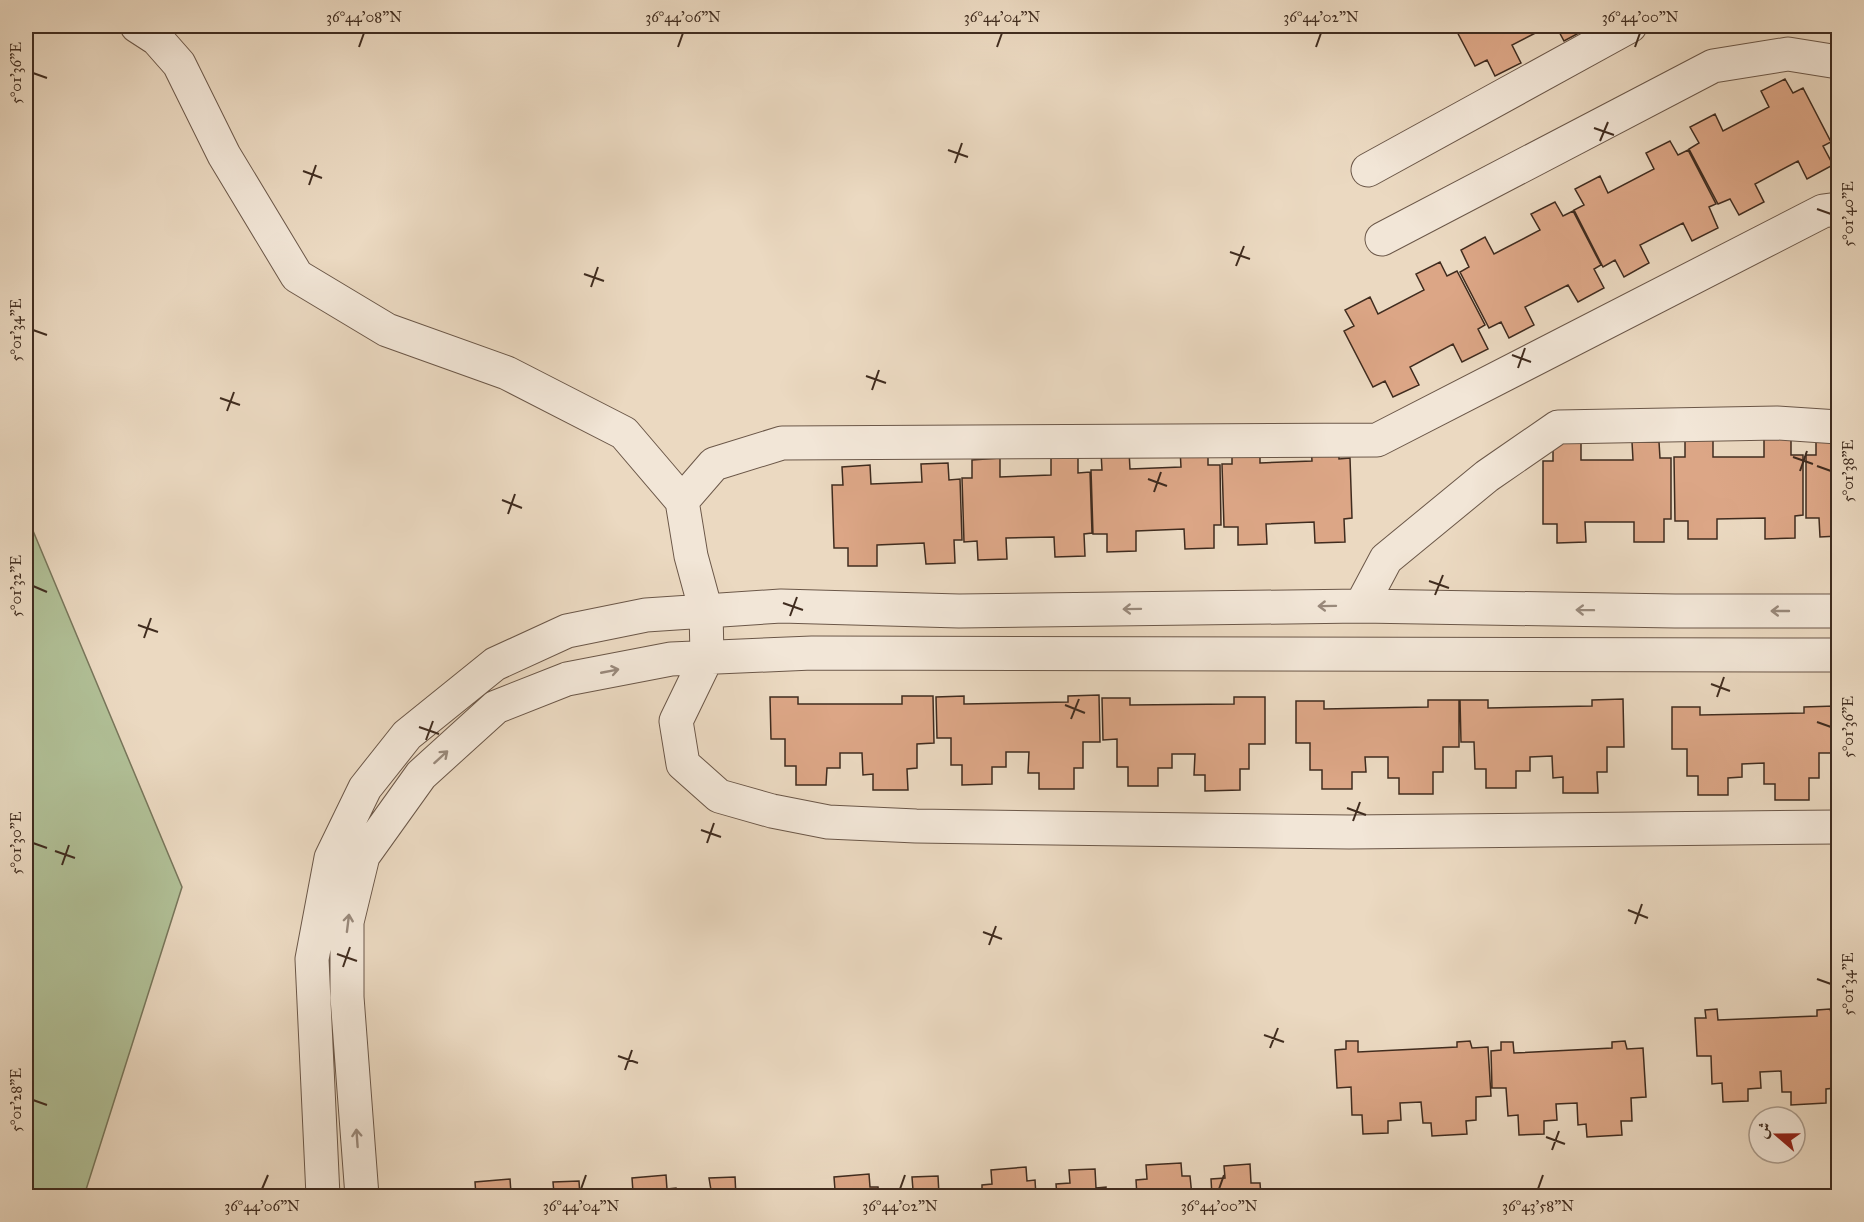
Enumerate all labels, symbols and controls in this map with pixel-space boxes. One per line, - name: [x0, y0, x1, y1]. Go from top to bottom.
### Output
- text: 36°44'08"N: [326, 8, 402, 26]
- text: 36°44'06"N: [645, 8, 721, 26]
- text: 36°44'04"N: [964, 8, 1040, 26]
- text: 36°44'02"N: [1283, 8, 1359, 26]
- text: 36°44'00"N: [1602, 8, 1679, 26]
- text: 5°01'36"E: [7, 42, 25, 104]
- text: 5°01'40"E: [1839, 181, 1857, 247]
- text: 5°01'34"E: [7, 298, 25, 361]
- text: 5°01'38"E: [1839, 440, 1857, 502]
- text: 5°01'32"E: [7, 555, 25, 617]
- one-way arrow: [1318, 601, 1338, 612]
- one-way arrow: [1123, 603, 1143, 615]
- one-way arrow: [1576, 604, 1596, 616]
- one-way arrow: [1771, 605, 1791, 617]
- one-way arrow: [600, 665, 620, 676]
- text: 5°01'36"E: [1839, 696, 1857, 758]
- one-way arrow: [433, 750, 448, 764]
- text: 5°01'30"E: [7, 811, 25, 875]
- one-way arrow: [343, 913, 354, 933]
- text: 5°01'34"E: [1839, 952, 1857, 1015]
- text: 5°01'28"E: [7, 1068, 25, 1132]
- north arrow: [1747, 1105, 1807, 1165]
- text: ش: [1752, 1119, 1775, 1141]
- one-way arrow: [352, 1129, 363, 1149]
- text: 36°44'06"N: [224, 1197, 300, 1215]
- text: 36°44'04"N: [543, 1197, 619, 1215]
- text: 36°44'02"N: [862, 1197, 938, 1215]
- text: 36°44'00"N: [1181, 1197, 1258, 1215]
- text: 36°43'58"N: [1502, 1197, 1574, 1215]

